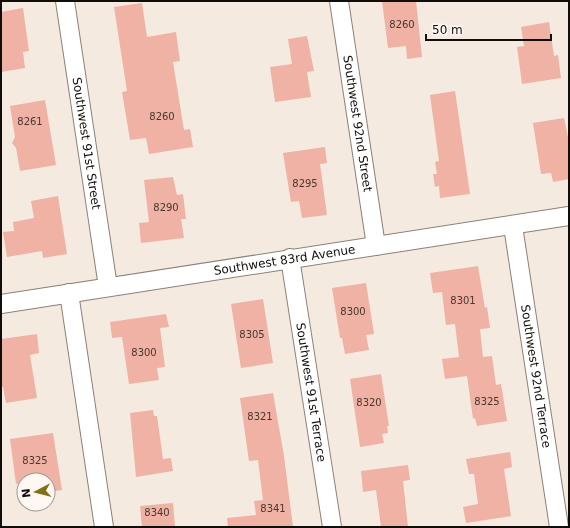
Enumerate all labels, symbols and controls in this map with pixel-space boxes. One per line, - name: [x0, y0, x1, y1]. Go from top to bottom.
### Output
- scale bar: [426, 16, 551, 42]
- house number: 8260: [389, 19, 415, 30]
- text: 50 m: [432, 23, 463, 37]
- street label: Southwest 92nd Street: [340, 54, 375, 193]
- street label: Southwest 91st Street: [70, 76, 103, 211]
- house number: 8260: [149, 111, 175, 122]
- house number: 8261: [17, 116, 43, 127]
- house number: 8295: [292, 178, 318, 189]
- house number: 8290: [153, 202, 179, 213]
- street label: Southwest 83rd Avenue: [213, 242, 356, 278]
- house number: 8301: [450, 295, 476, 306]
- street label: Southwest 92nd Terrace: [518, 304, 554, 449]
- house number: 8300: [340, 306, 366, 317]
- street label: Southwest 91st Terrace: [293, 322, 329, 463]
- house number: 8305: [239, 329, 265, 340]
- house number: 8300: [131, 347, 157, 358]
- house number: 8325: [474, 396, 500, 407]
- house number: 8320: [356, 397, 382, 408]
- house number: 8321: [247, 411, 273, 422]
- house number: 8325: [22, 455, 48, 466]
- north arrow: [16, 472, 56, 512]
- text: N: [20, 488, 34, 499]
- house number: 8341: [260, 503, 286, 514]
- house number: 8340: [144, 507, 170, 518]

